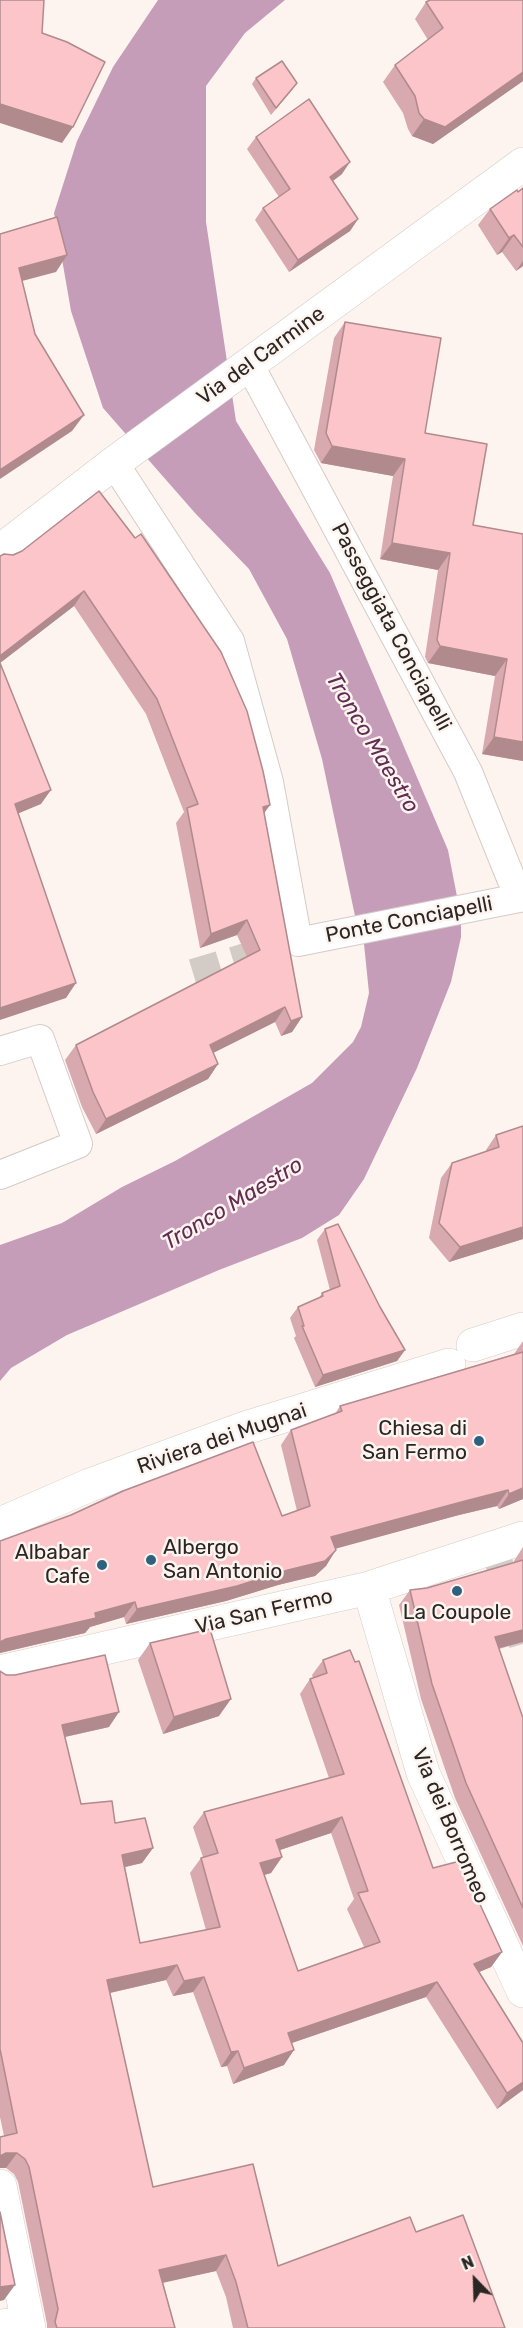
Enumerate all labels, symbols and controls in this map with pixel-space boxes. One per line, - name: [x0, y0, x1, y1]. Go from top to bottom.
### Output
- street label: Via del Carmine: [192, 301, 330, 411]
- street label: Passeggiata Conciapelli: [326, 519, 456, 735]
- water label: Tronco Maestro: [320, 668, 424, 818]
- street label: Ponte Conciapelli: [323, 891, 495, 949]
- water label: Tronco Maestro: [158, 1152, 308, 1256]
- street label: Riviera dei Mugnai: [134, 1398, 310, 1480]
- place label: Chiesa di San Fermo: [362, 1416, 467, 1466]
- marker: Chiesa di San Fermo: [472, 1434, 486, 1448]
- place label: Albergo San Antonio: [163, 1535, 282, 1585]
- place label: Albabar Cafe: [15, 1540, 90, 1590]
- marker: Albergo San Antonio: [144, 1553, 158, 1567]
- marker: Albabar Cafe: [95, 1558, 109, 1572]
- street label: Via San Fermo: [193, 1584, 335, 1640]
- marker: La Coupole: [450, 1584, 464, 1598]
- place label: La Coupole: [403, 1600, 511, 1626]
- street label: Via dei Borromeo: [406, 1745, 494, 1907]
- north arrow: [445, 2250, 505, 2310]
- text: N: [459, 2252, 477, 2274]

